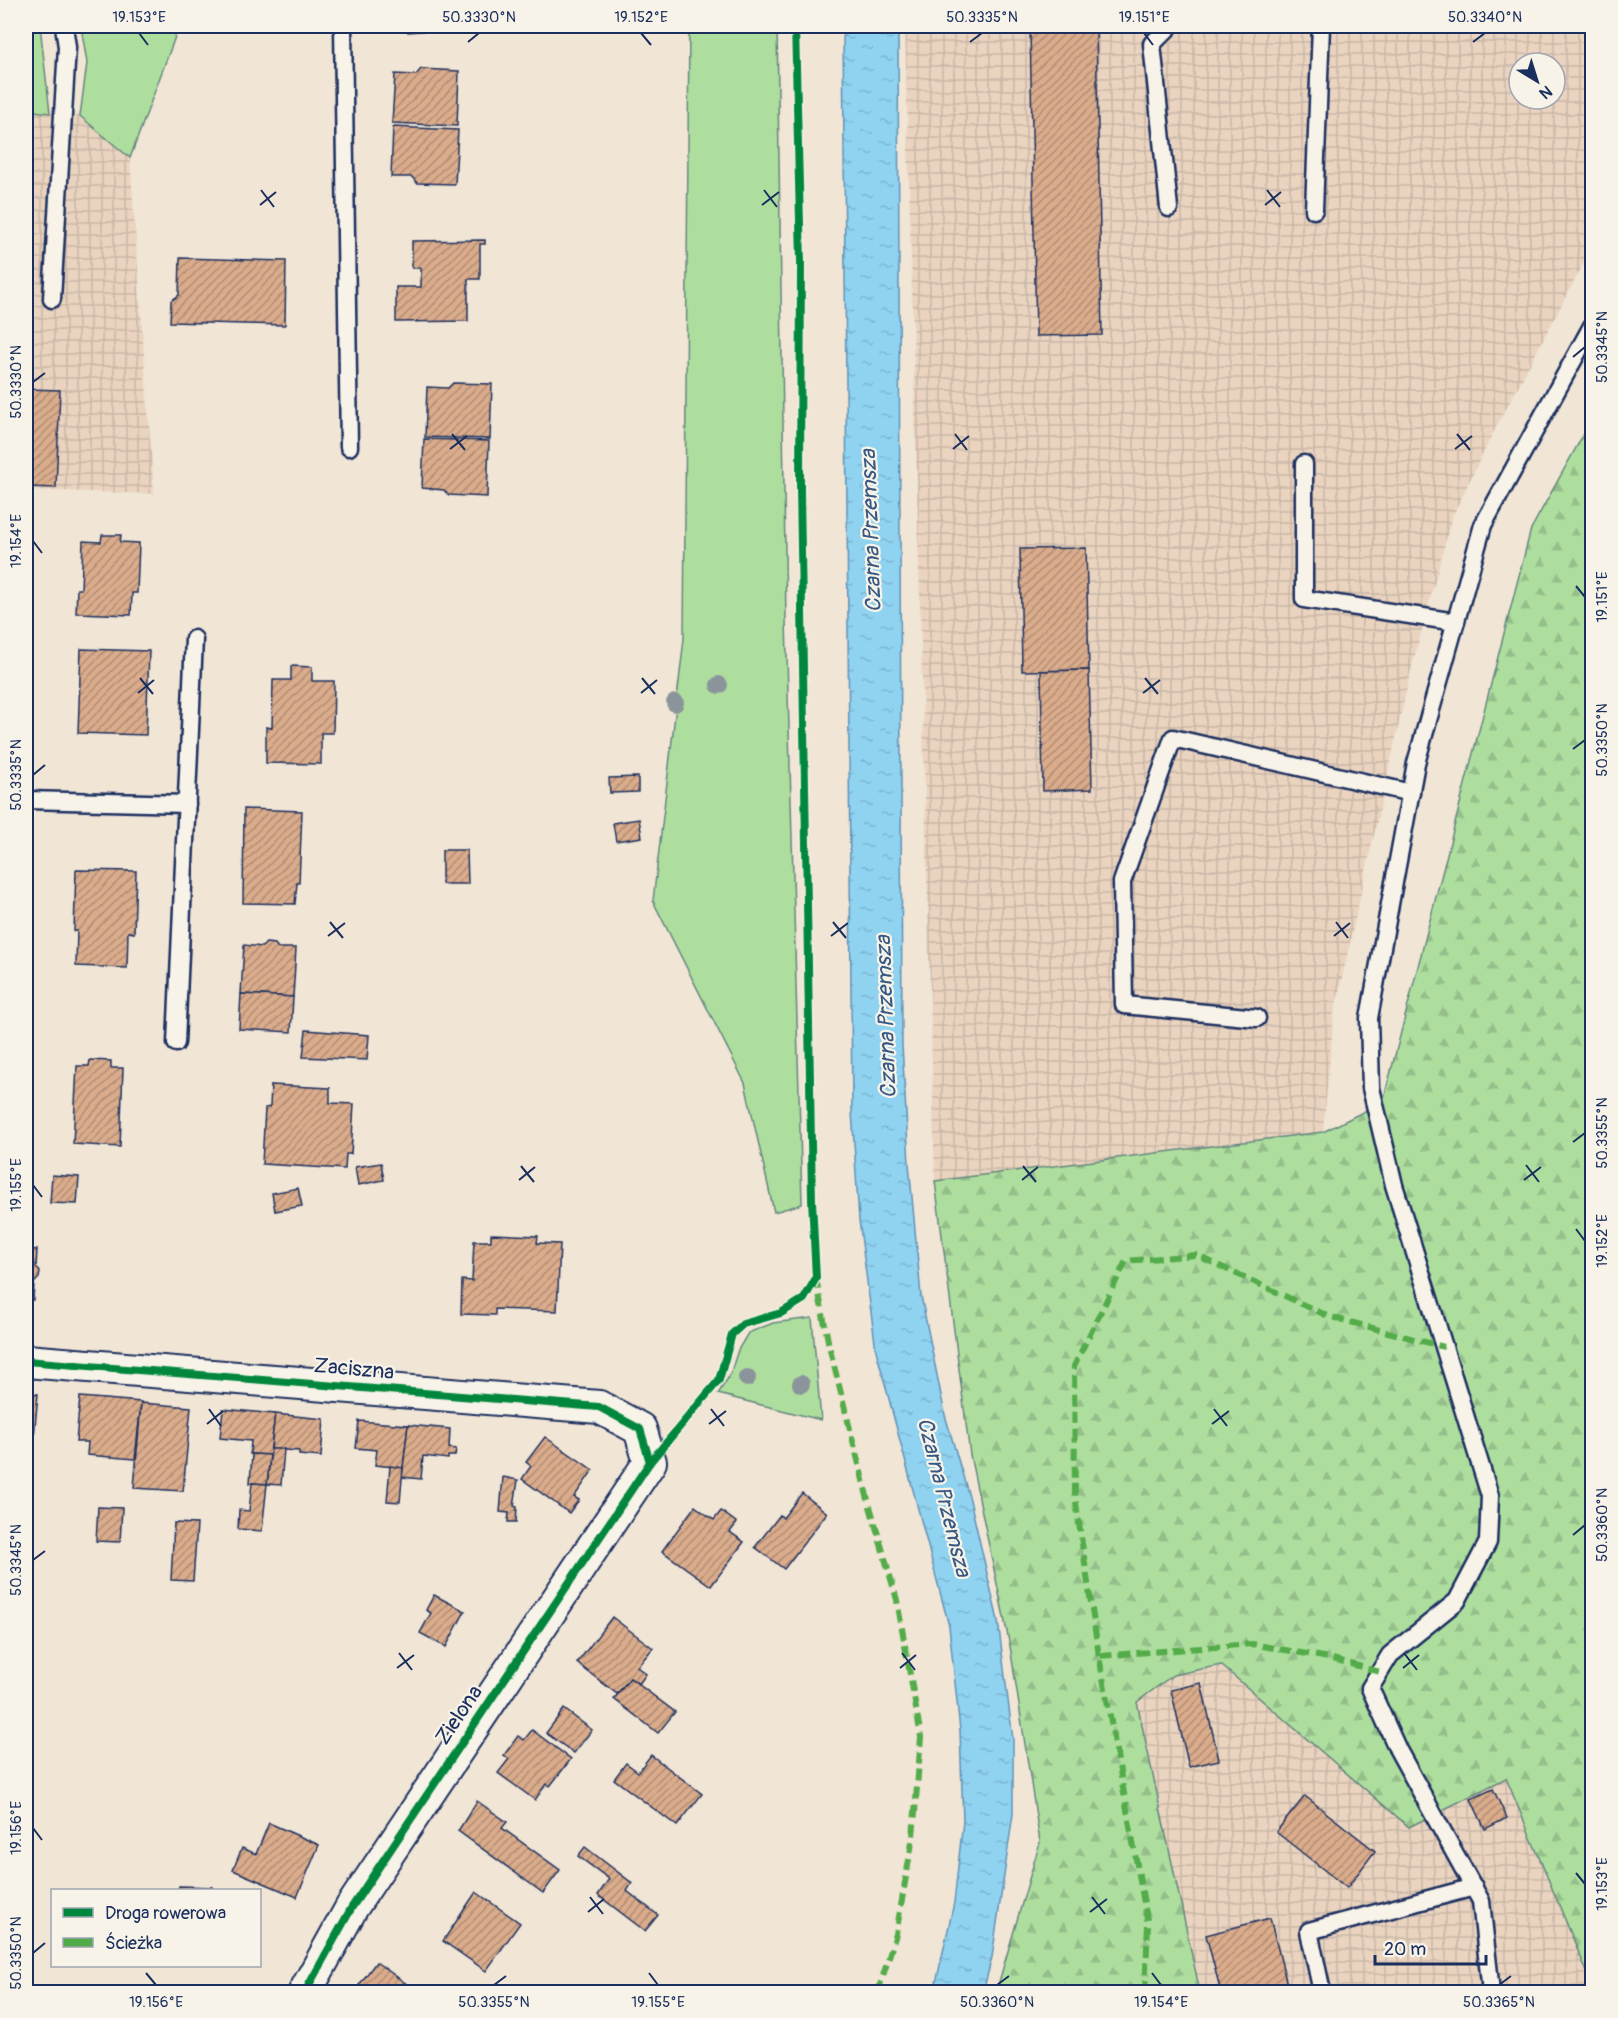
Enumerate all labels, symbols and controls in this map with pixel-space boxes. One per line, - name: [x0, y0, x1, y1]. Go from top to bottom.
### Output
- text: 19.153°E: [112, 8, 166, 27]
- text: 50.3330°N: [442, 8, 516, 27]
- text: 19.152°E: [614, 8, 668, 27]
- text: 50.3335°N: [946, 8, 1018, 27]
- text: 19.151°E: [1118, 8, 1170, 27]
- text: 50.3340°N: [1448, 8, 1522, 27]
- north arrow: [1507, 51, 1567, 111]
- text: N: [1535, 81, 1556, 103]
- text: 50.3345°N: [1593, 311, 1612, 383]
- text: 50.3330°N: [7, 345, 26, 419]
- water label: Czarna Przemsza: [854, 447, 888, 613]
- text: 19.154°E: [7, 514, 26, 568]
- text: 19.151°E: [1593, 571, 1612, 623]
- text: 50.3350°N: [1593, 703, 1612, 777]
- text: 50.3335°N: [7, 739, 26, 811]
- water label: Czarna Przemsza: [869, 933, 903, 1099]
- text: 50.3355°N: [1593, 1097, 1612, 1169]
- text: 19.155°E: [7, 1158, 26, 1212]
- text: 19.152°E: [1593, 1214, 1612, 1268]
- street label: Zaciszna: [313, 1352, 395, 1386]
- water label: Czarna Przemsza: [911, 1415, 978, 1581]
- text: 50.3360°N: [1593, 1488, 1612, 1562]
- text: 50.3345°N: [7, 1524, 26, 1596]
- street label: Zielona: [429, 1680, 489, 1750]
- text: 19.156°E: [7, 1801, 26, 1855]
- text: 19.153°E: [1593, 1857, 1612, 1911]
- legend: [51, 1889, 261, 1967]
- text: Droga rowerowa: [105, 1902, 226, 1925]
- text: 50.3350°N: [7, 1916, 26, 1990]
- scale bar: [1375, 1928, 1486, 1966]
- text: Ścieżka: [105, 1932, 162, 1955]
- text: 20 m: [1384, 1938, 1426, 1961]
- text: 19.156°E: [129, 1993, 183, 2012]
- text: 50.3355°N: [458, 1993, 530, 2012]
- text: 19.155°E: [631, 1993, 685, 2012]
- text: 50.3360°N: [960, 1993, 1034, 2012]
- text: 19.154°E: [1134, 1993, 1188, 2012]
- text: 50.3365°N: [1463, 1993, 1535, 2012]

